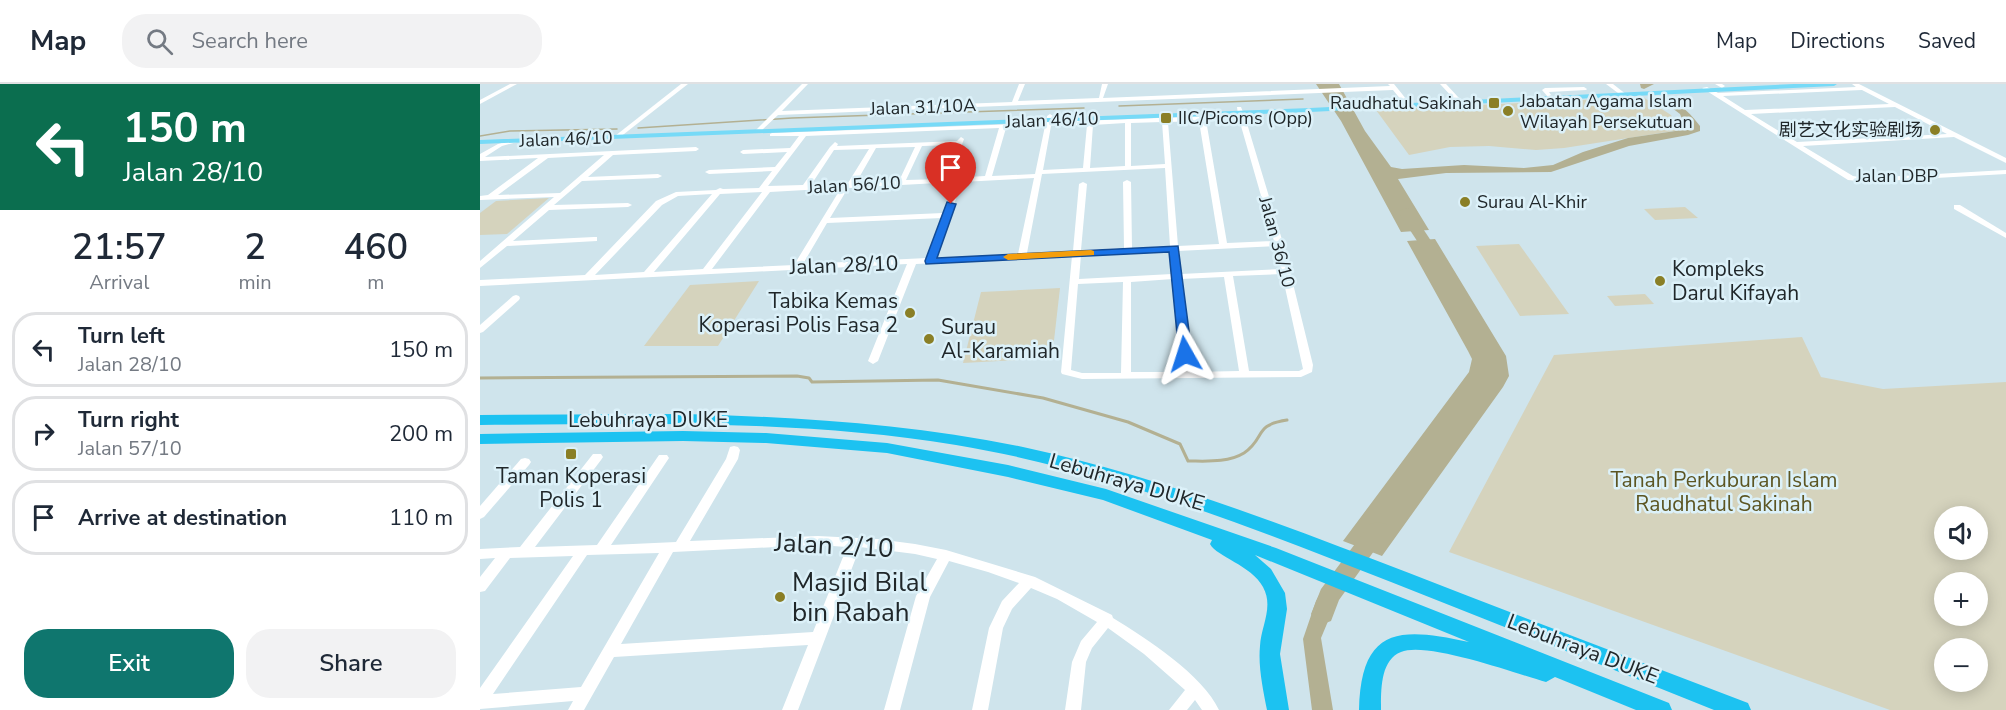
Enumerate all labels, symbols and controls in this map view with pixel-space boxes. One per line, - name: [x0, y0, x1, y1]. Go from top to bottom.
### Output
- search box: [122, 14, 542, 68]
- text: Map: [30, 22, 86, 60]
- icon: search: [143, 25, 176, 58]
- text: Search here: [191, 26, 308, 56]
- text: Map: [1716, 27, 1757, 55]
- text: Directions: [1790, 27, 1885, 55]
- text: Saved: [1918, 27, 1976, 55]
- place label: Jabatan Agama Islam Wilayah Persekutuan: [1519, 89, 1693, 134]
- place label: Raudhatul Sakinah: [1330, 91, 1482, 115]
- street label: Jalan 31/10A: [868, 93, 977, 121]
- marker: Raudhatul Sakinah: [1487, 96, 1501, 110]
- text: 150 m: [123, 100, 247, 157]
- marker: Jabatan Agama Islam Wilayah Persekutuan: [1501, 104, 1515, 118]
- street label: Jalan 46/10: [1004, 106, 1099, 134]
- place label: IIC/Picoms (Opp): [1178, 106, 1313, 130]
- icon: left: [24, 108, 102, 186]
- marker: IIC/Picoms (Opp): [1159, 111, 1173, 125]
- place label: 剧艺文化实验剧场: [1779, 118, 1923, 142]
- marker: 剧艺文化实验剧场: [1928, 123, 1942, 137]
- street label: Jalan 46/10: [518, 125, 613, 153]
- pin: [925, 142, 976, 204]
- icon: arrive: [934, 151, 967, 184]
- text: Jalan 28/10: [123, 154, 263, 191]
- street label: Jalan DBP: [1855, 164, 1938, 188]
- street label: Jalan 56/10: [806, 171, 901, 199]
- place label: Surau Al-Khir: [1477, 190, 1587, 214]
- street label: Jalan 36/10: [1253, 193, 1301, 290]
- marker: Surau Al-Khir: [1458, 195, 1472, 209]
- text: 21:57: [72, 223, 167, 272]
- text: 2: [244, 223, 266, 272]
- text: 460: [343, 223, 408, 272]
- street label: Jalan 28/10: [788, 249, 899, 281]
- place label: Kompleks Darul Kifayah: [1672, 255, 1799, 307]
- text: Arrival: [89, 269, 149, 296]
- text: min: [239, 269, 272, 296]
- text: m: [367, 269, 384, 296]
- marker: Kompleks Darul Kifayah: [1653, 274, 1667, 288]
- place label: Tabika Kemas Koperasi Polis Fasa 2: [699, 287, 898, 339]
- marker: Tabika Kemas Koperasi Polis Fasa 2: [903, 306, 917, 320]
- place label: Surau Al-Karamiah: [941, 313, 1060, 365]
- text: Turn left: [78, 321, 165, 351]
- position arrow: [1153, 322, 1217, 386]
- marker: Surau Al-Karamiah: [922, 332, 936, 346]
- icon: left: [27, 333, 60, 366]
- text: 150 m: [389, 335, 453, 365]
- text: Jalan 28/10: [78, 351, 182, 378]
- text: Turn right: [78, 405, 179, 435]
- street label: Lebuhraya DUKE: [568, 406, 728, 434]
- icon: right: [27, 417, 60, 450]
- text: 200 m: [389, 419, 453, 449]
- text: Jalan 57/10: [78, 435, 182, 462]
- street label: Lebuhraya DUKE: [1046, 446, 1208, 518]
- marker: Taman Koperasi Polis 1: [564, 447, 578, 461]
- place label: Taman Koperasi Polis 1: [496, 462, 646, 514]
- park label: Tanah Perkuburan Islam Raudhatul Sakinah: [1610, 466, 1838, 518]
- icon: arrive: [27, 501, 60, 534]
- text: Arrive at destination: [78, 503, 287, 533]
- text: 110 m: [389, 503, 453, 533]
- map controls: [1934, 506, 1988, 692]
- button: sound: [1934, 506, 1988, 560]
- street label: Jalan 2/10: [772, 525, 894, 566]
- place label: Masjid Bilal bin Rabah: [792, 565, 928, 630]
- button: +: [1934, 572, 1988, 626]
- marker: Masjid Bilal bin Rabah: [773, 590, 787, 604]
- street label: Lebuhraya DUKE: [1503, 607, 1663, 691]
- button: Exit: [24, 629, 234, 698]
- button: Share: [246, 629, 456, 698]
- button: −: [1934, 638, 1988, 692]

